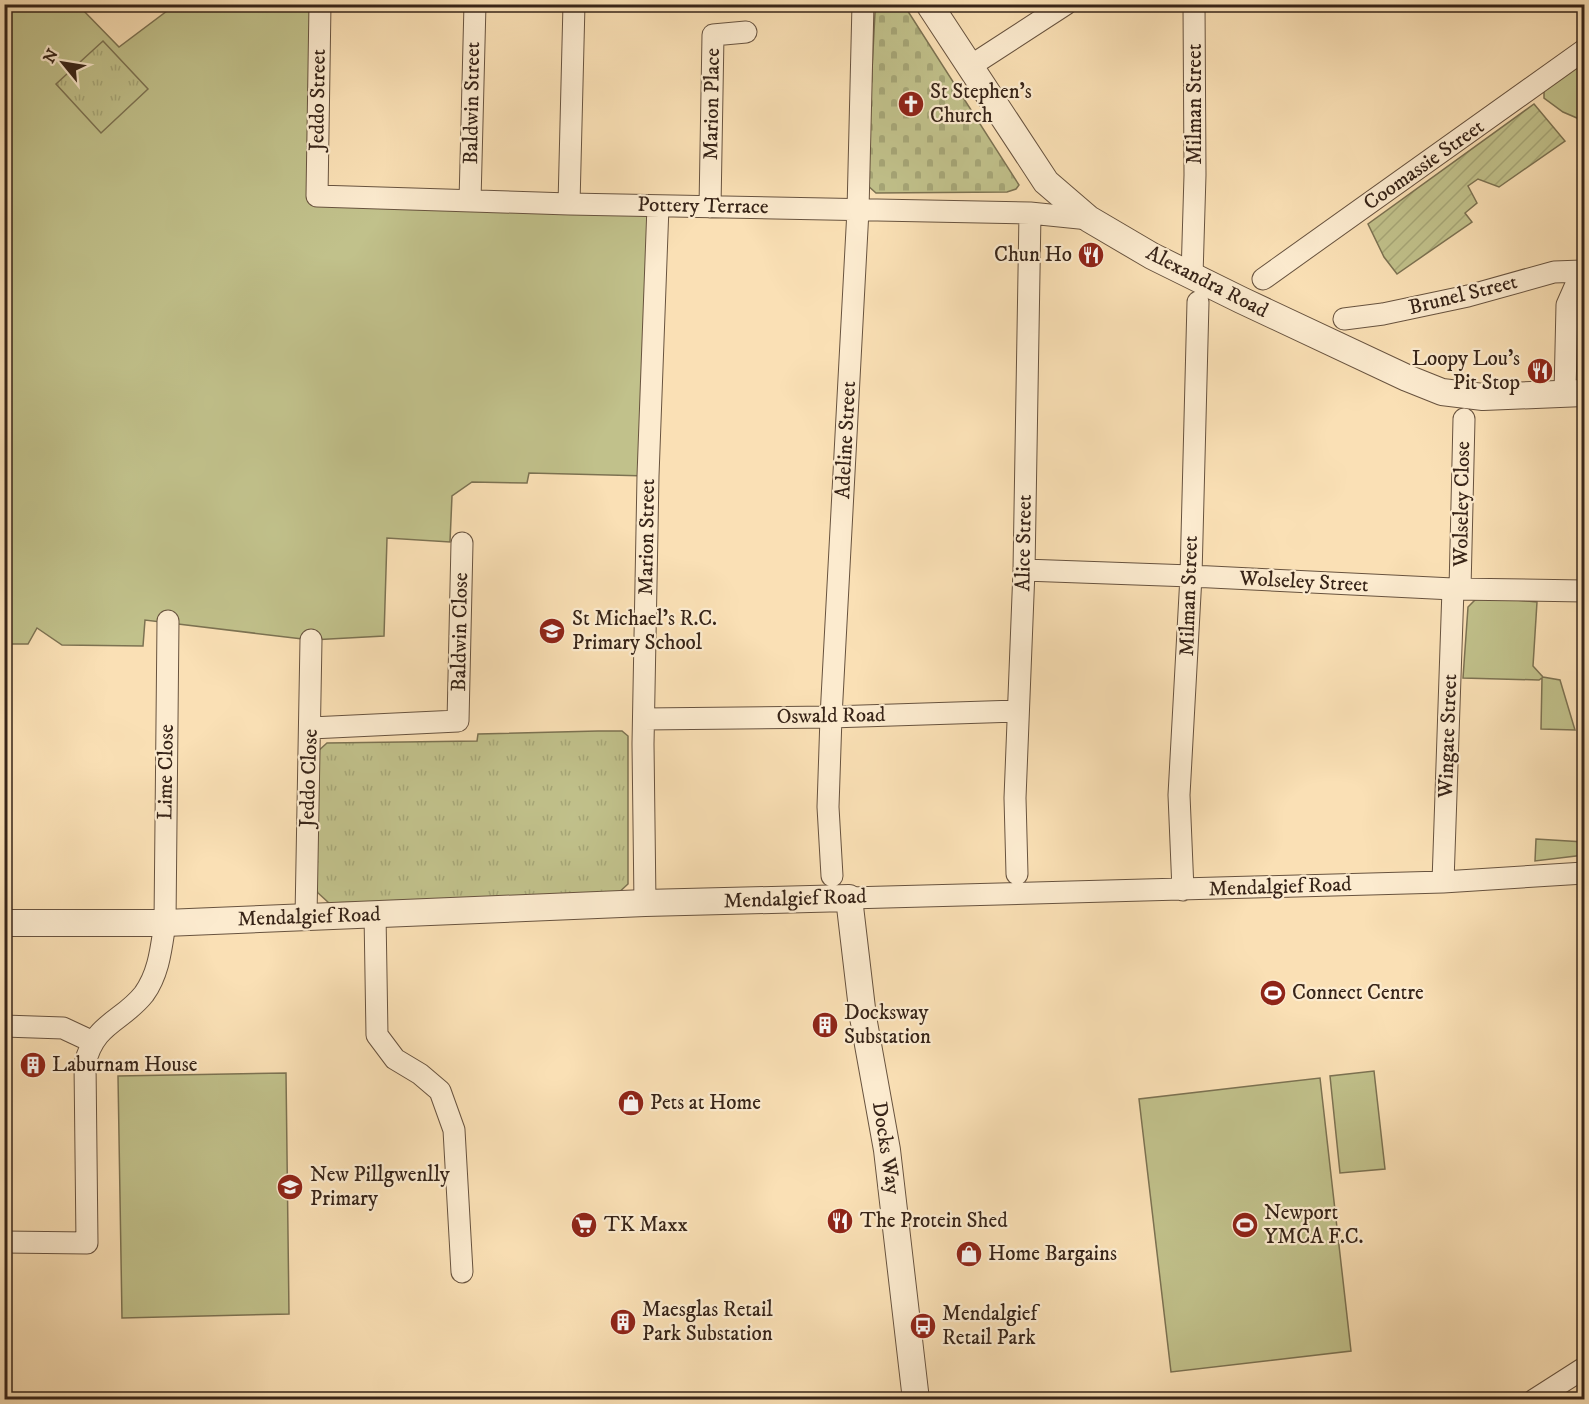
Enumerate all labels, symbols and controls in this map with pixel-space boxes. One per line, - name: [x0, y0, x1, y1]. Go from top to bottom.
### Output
- north arrow: [33, 33, 93, 93]
- street label: Baldwin Street: [458, 41, 486, 165]
- street label: Milman Street: [1182, 43, 1208, 164]
- text: N: [39, 45, 63, 67]
- street label: Marion Place: [698, 47, 726, 160]
- street label: Jeddo Street: [304, 48, 332, 153]
- place label: St Stephen's Church: [930, 79, 1032, 129]
- church icon: St Stephen's Church: [896, 89, 926, 119]
- street label: Coomassie Street: [1359, 114, 1490, 216]
- street label: Pottery Terrace: [637, 192, 769, 220]
- restaurant icon: Chun Ho: [1076, 240, 1106, 270]
- street label: Alexandra Road: [1142, 240, 1273, 324]
- place label: Chun Ho: [994, 242, 1072, 268]
- street label: Brunel Street: [1406, 269, 1520, 321]
- place label: Loopy Lou's Pit Stop: [1412, 346, 1520, 396]
- restaurant icon: Loopy Lou's Pit Stop: [1525, 356, 1555, 386]
- street label: Adeline Street: [830, 380, 862, 500]
- street label: Wolseley Close: [1448, 441, 1476, 568]
- street label: Marion Street: [633, 478, 661, 596]
- street label: Alice Street: [1010, 494, 1038, 592]
- street label: Milman Street: [1174, 535, 1204, 657]
- street label: Wolseley Street: [1238, 566, 1370, 598]
- street label: Baldwin Close: [446, 572, 474, 692]
- place label: St Michael's R.C. Primary School: [572, 606, 717, 656]
- school or university icon: St Michael's R.C. Primary School: [537, 616, 567, 646]
- street label: Wingate Street: [1433, 673, 1463, 800]
- street label: Oswald Road: [776, 702, 886, 730]
- street label: Lime Close: [152, 724, 180, 820]
- street label: Jeddo Close: [294, 728, 324, 830]
- street label: Mendalgief Road: [1208, 871, 1353, 902]
- street label: Mendalgief Road: [723, 883, 868, 914]
- street label: Mendalgief Road: [237, 901, 382, 932]
- sports icon: Connect Centre: [1258, 978, 1288, 1008]
- place label: Connect Centre: [1292, 980, 1424, 1006]
- place label: Docksway Substation: [844, 1000, 931, 1050]
- building icon: Docksway Substation: [810, 1010, 840, 1040]
- building icon: Laburnam House: [18, 1050, 48, 1080]
- place label: Laburnam House: [52, 1052, 198, 1078]
- shop icon: Pets at Home: [616, 1088, 646, 1118]
- place label: Pets at Home: [650, 1090, 761, 1116]
- street label: Docks Way: [866, 1100, 906, 1197]
- place label: New Pillgwenlly Primary: [310, 1162, 451, 1212]
- school or university icon: New Pillgwenlly Primary: [275, 1172, 305, 1202]
- place label: Newport YMCA F.C.: [1264, 1200, 1364, 1250]
- restaurant icon: The Protein Shed: [825, 1206, 855, 1236]
- place label: The Protein Shed: [860, 1208, 1008, 1234]
- supermarket icon: TK Maxx: [569, 1210, 599, 1240]
- sports icon: Newport YMCA F.C.: [1230, 1210, 1260, 1240]
- place label: TK Maxx: [604, 1212, 688, 1238]
- shop icon: Home Bargains: [954, 1239, 984, 1269]
- place label: Home Bargains: [988, 1241, 1117, 1267]
- place label: Maesglas Retail Park Substation: [642, 1297, 773, 1347]
- place label: Mendalgief Retail Park: [942, 1301, 1041, 1351]
- building icon: Maesglas Retail Park Substation: [608, 1307, 638, 1337]
- bus stop icon: Mendalgief Retail Park: [908, 1311, 938, 1341]

